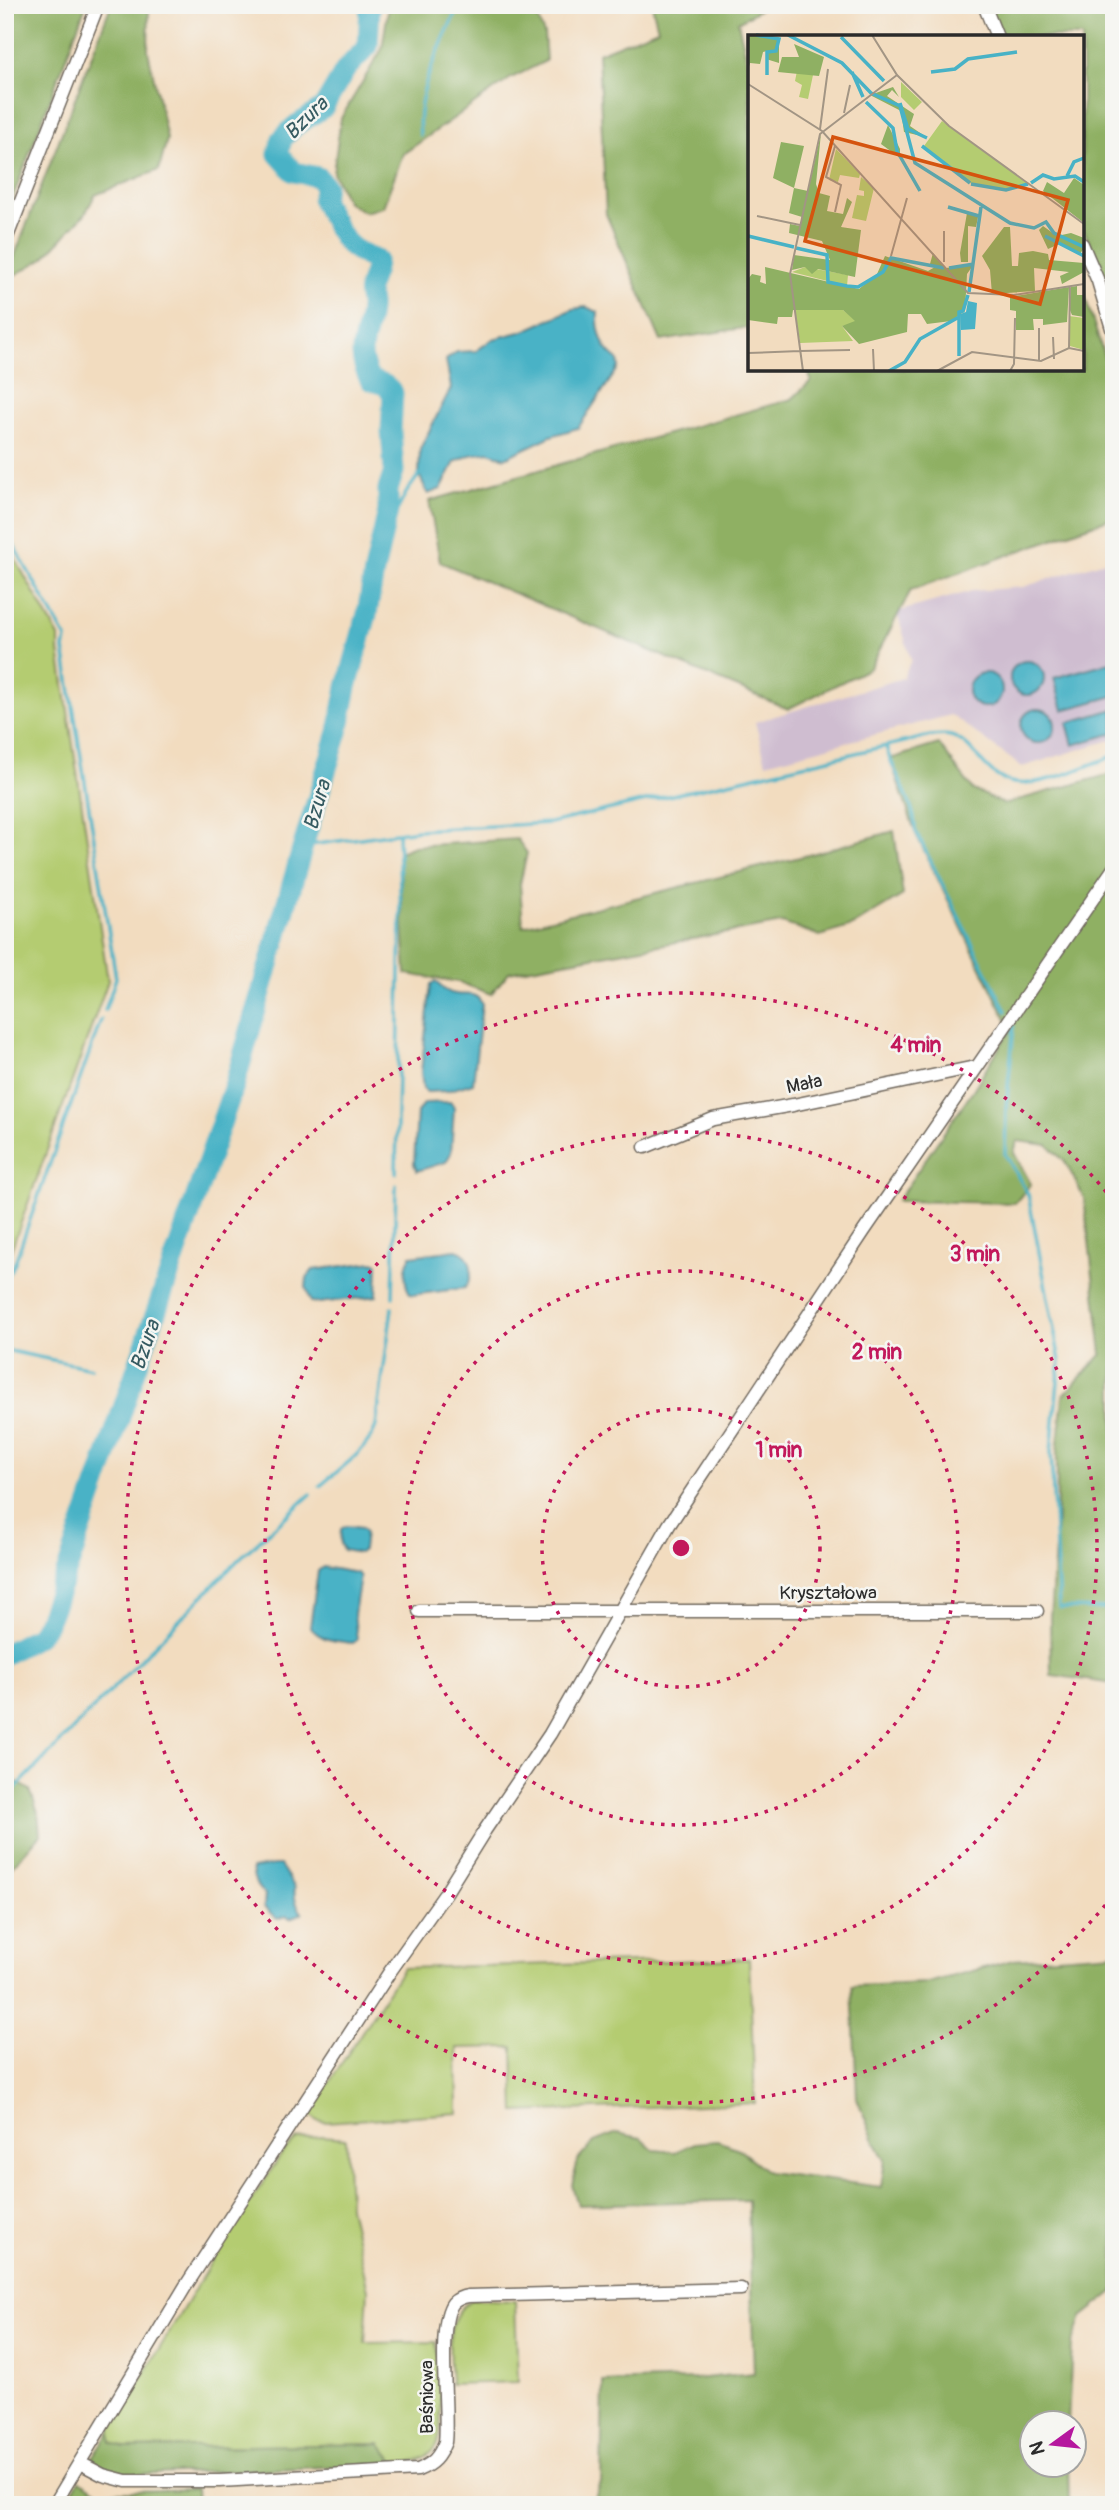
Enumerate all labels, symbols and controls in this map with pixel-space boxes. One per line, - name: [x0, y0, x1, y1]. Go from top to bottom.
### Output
- inset map: [748, 35, 1084, 371]
- water label: Bzura: [279, 90, 335, 146]
- water label: Bzura: [298, 776, 338, 833]
- text: 4 min: [891, 1032, 942, 1059]
- street label: Mała: [784, 1068, 824, 1099]
- text: 3 min: [950, 1241, 1000, 1268]
- water label: Bzura: [124, 1316, 167, 1374]
- text: 2 min: [852, 1339, 902, 1366]
- text: 1 min: [756, 1437, 803, 1464]
- centre of rings: [669, 1536, 693, 1560]
- street label: Kryształowa: [779, 1581, 877, 1605]
- street label: Baśniowa: [415, 2360, 439, 2434]
- north arrow: [1018, 2408, 1088, 2478]
- text: N: [1024, 2439, 1051, 2457]

